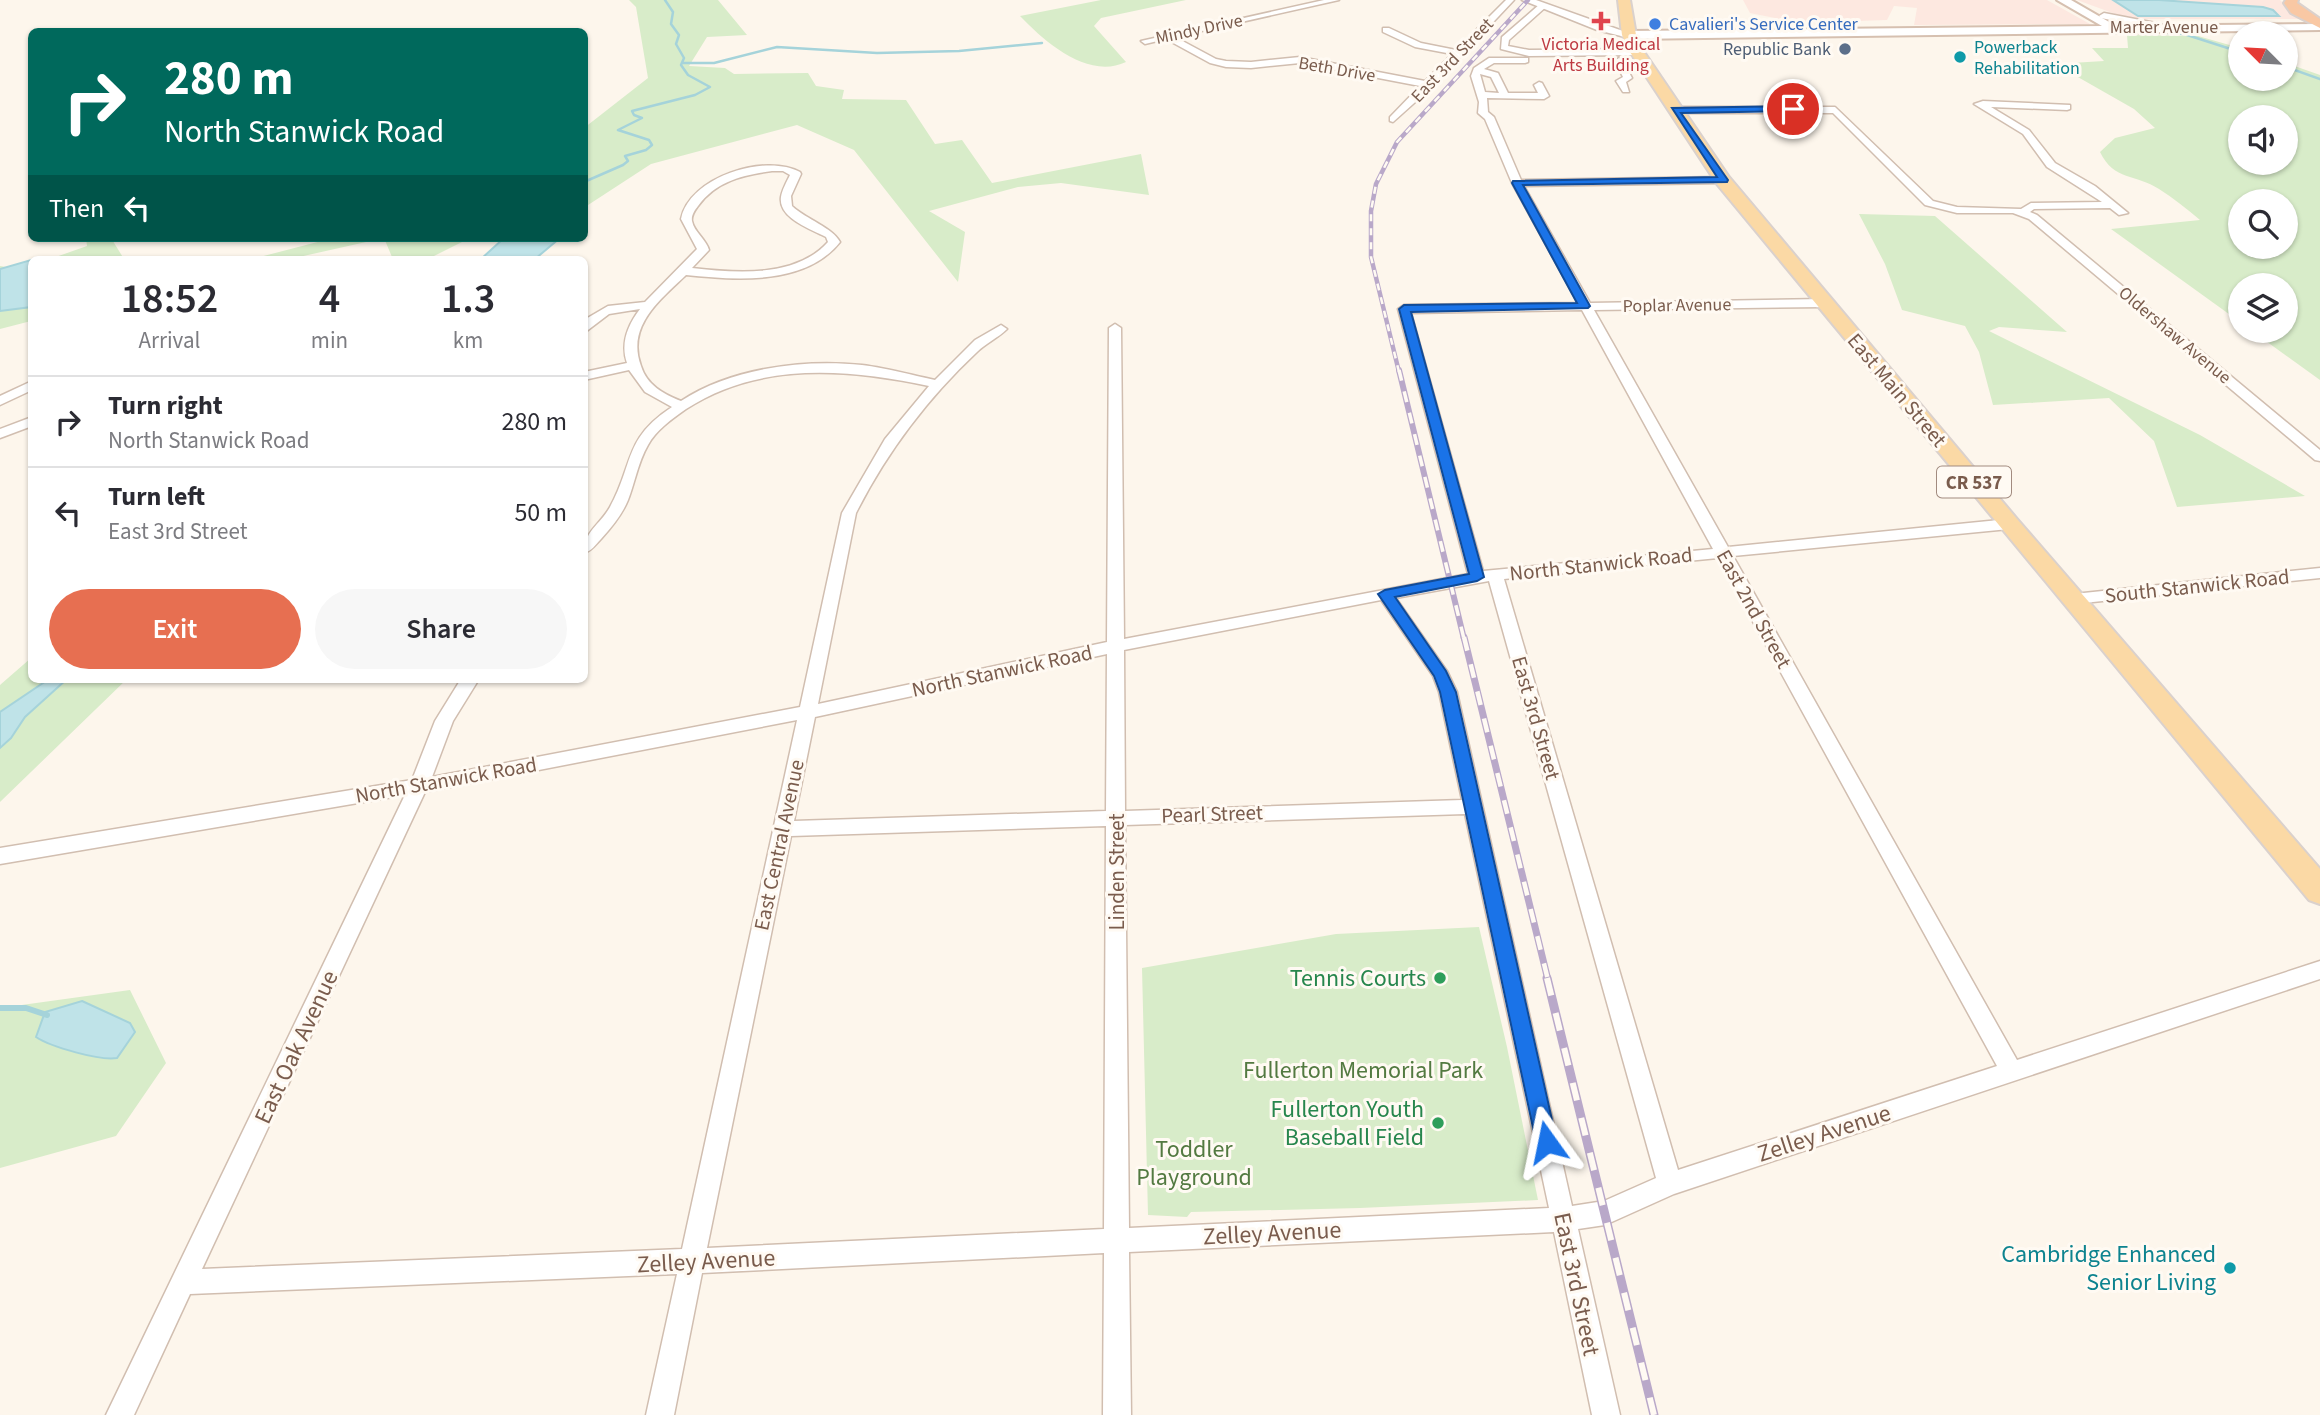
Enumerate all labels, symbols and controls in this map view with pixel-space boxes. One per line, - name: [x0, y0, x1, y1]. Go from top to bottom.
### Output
- street label: Mindy Drive: [1153, 8, 1245, 51]
- marker: Victoria Medical Arts Building: [1591, 11, 1611, 31]
- street label: East 3rd Street: [1405, 12, 1499, 108]
- place label: Cavalieri's Service Center: [1669, 12, 1859, 37]
- street label: Marter Avenue: [2110, 15, 2218, 40]
- marker: Cavalieri's Service Center: [1647, 16, 1663, 32]
- north arrow: [2228, 21, 2298, 91]
- map controls: [2228, 21, 2298, 343]
- place label: Victoria Medical Arts Building: [1542, 32, 1660, 78]
- place label: Powerback Rehabilitation: [1974, 35, 2080, 81]
- place label: Republic Bank: [1723, 37, 1831, 62]
- marker: Republic Bank: [1837, 41, 1853, 57]
- text: 280 m: [164, 44, 293, 114]
- marker: Powerback Rehabilitation: [1952, 49, 1968, 65]
- street label: Beth Drive: [1296, 50, 1377, 89]
- icon: right: [49, 56, 140, 147]
- pin: [1763, 79, 1823, 139]
- icon: arrive: [1774, 90, 1812, 128]
- button: sound: [2228, 105, 2298, 175]
- text: North Stanwick Road: [164, 109, 444, 155]
- icon: left: [118, 189, 156, 227]
- button: search: [2228, 189, 2298, 259]
- text: Then: [49, 190, 104, 227]
- text: 18:52: [121, 269, 218, 329]
- text: 4: [319, 269, 340, 329]
- text: 1.3: [441, 269, 495, 329]
- button: layers: [2228, 273, 2298, 343]
- street label: Oldershaw Avenue: [2113, 281, 2236, 390]
- street label: Poplar Avenue: [1623, 292, 1732, 319]
- text: Arrival: [139, 324, 200, 357]
- text: min: [311, 324, 348, 357]
- text: km: [453, 324, 483, 357]
- street label: East Main Street: [1840, 326, 1954, 454]
- text: Turn right: [108, 387, 223, 424]
- icon: right: [49, 403, 87, 441]
- text: 280 m: [501, 403, 567, 440]
- text: North Stanwick Road: [108, 424, 309, 457]
- road number: CR 537: [1937, 467, 2011, 498]
- text: Turn left: [108, 478, 205, 515]
- icon: left: [49, 494, 87, 532]
- text: 50 m: [514, 494, 567, 531]
- text: East 3rd Street: [108, 515, 247, 548]
- street label: North Stanwick Road: [1508, 539, 1694, 589]
- street label: East 2nd Street: [1709, 544, 1799, 674]
- street label: South Stanwick Road: [2103, 561, 2291, 611]
- button: Exit: [49, 589, 301, 669]
- button: Share: [315, 589, 567, 669]
- street label: North Stanwick Road: [909, 637, 1095, 705]
- street label: East 3rd Street: [1504, 653, 1568, 783]
- street label: North Stanwick Road: [353, 749, 539, 811]
- street label: East Central Avenue: [746, 757, 812, 933]
- street label: Pearl Street: [1161, 797, 1263, 831]
- street label: Linden Street: [1102, 813, 1132, 931]
- place label: Tennis Courts: [1290, 961, 1426, 996]
- street label: East Oak Avenue: [246, 965, 347, 1130]
- marker: Tennis Courts: [1432, 970, 1448, 986]
- park label: Fullerton Memorial Park: [1243, 1053, 1483, 1088]
- place label: Fullerton Youth Baseball Field: [1271, 1092, 1424, 1155]
- street label: Zelley Avenue: [1753, 1095, 1895, 1172]
- position arrow: [1510, 1105, 1584, 1179]
- marker: Fullerton Youth Baseball Field: [1430, 1115, 1446, 1131]
- park label: Toddler Playground: [1136, 1132, 1252, 1195]
- street label: East 3rd Street: [1544, 1209, 1609, 1359]
- street label: Zelley Avenue: [1202, 1212, 1342, 1255]
- place label: Cambridge Enhanced Senior Living: [2001, 1237, 2216, 1300]
- street label: Zelley Avenue: [636, 1240, 776, 1283]
- marker: Cambridge Enhanced Senior Living: [2222, 1260, 2238, 1276]

